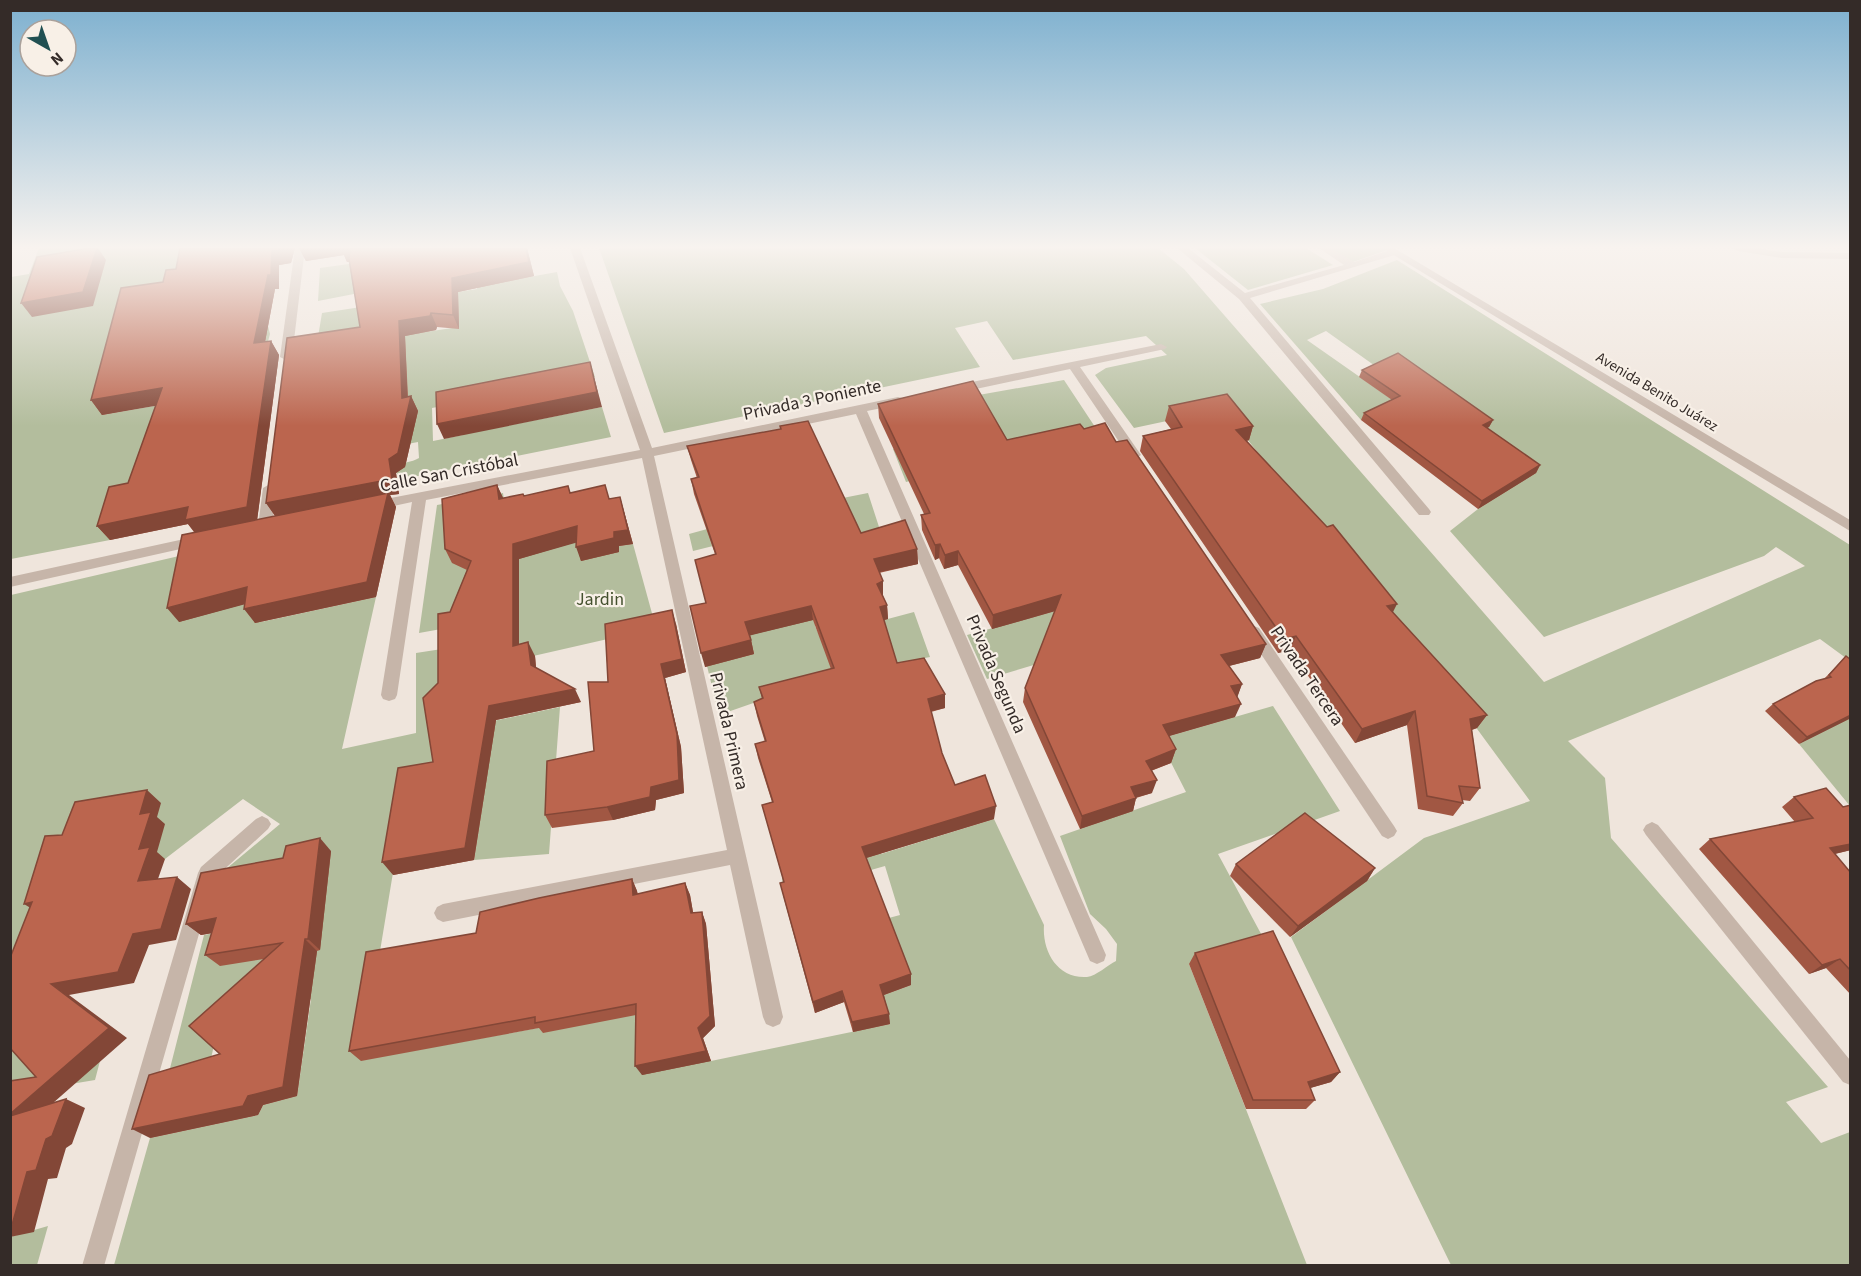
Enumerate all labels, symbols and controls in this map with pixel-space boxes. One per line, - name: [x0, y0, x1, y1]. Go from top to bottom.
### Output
- north arrow: [18, 18, 78, 78]
- text: N: [46, 47, 68, 71]
- street label: Avenida Benito Juárez: [1592, 347, 1722, 437]
- street label: Privada 3 Poniente: [741, 373, 883, 427]
- street label: Calle San Cristóbal: [378, 447, 520, 499]
- park label: Jardin: [576, 587, 624, 612]
- street label: Privada Segunda: [960, 611, 1032, 737]
- street label: Privada Tercera: [1264, 621, 1350, 731]
- street label: Privada Primera: [703, 670, 755, 792]

